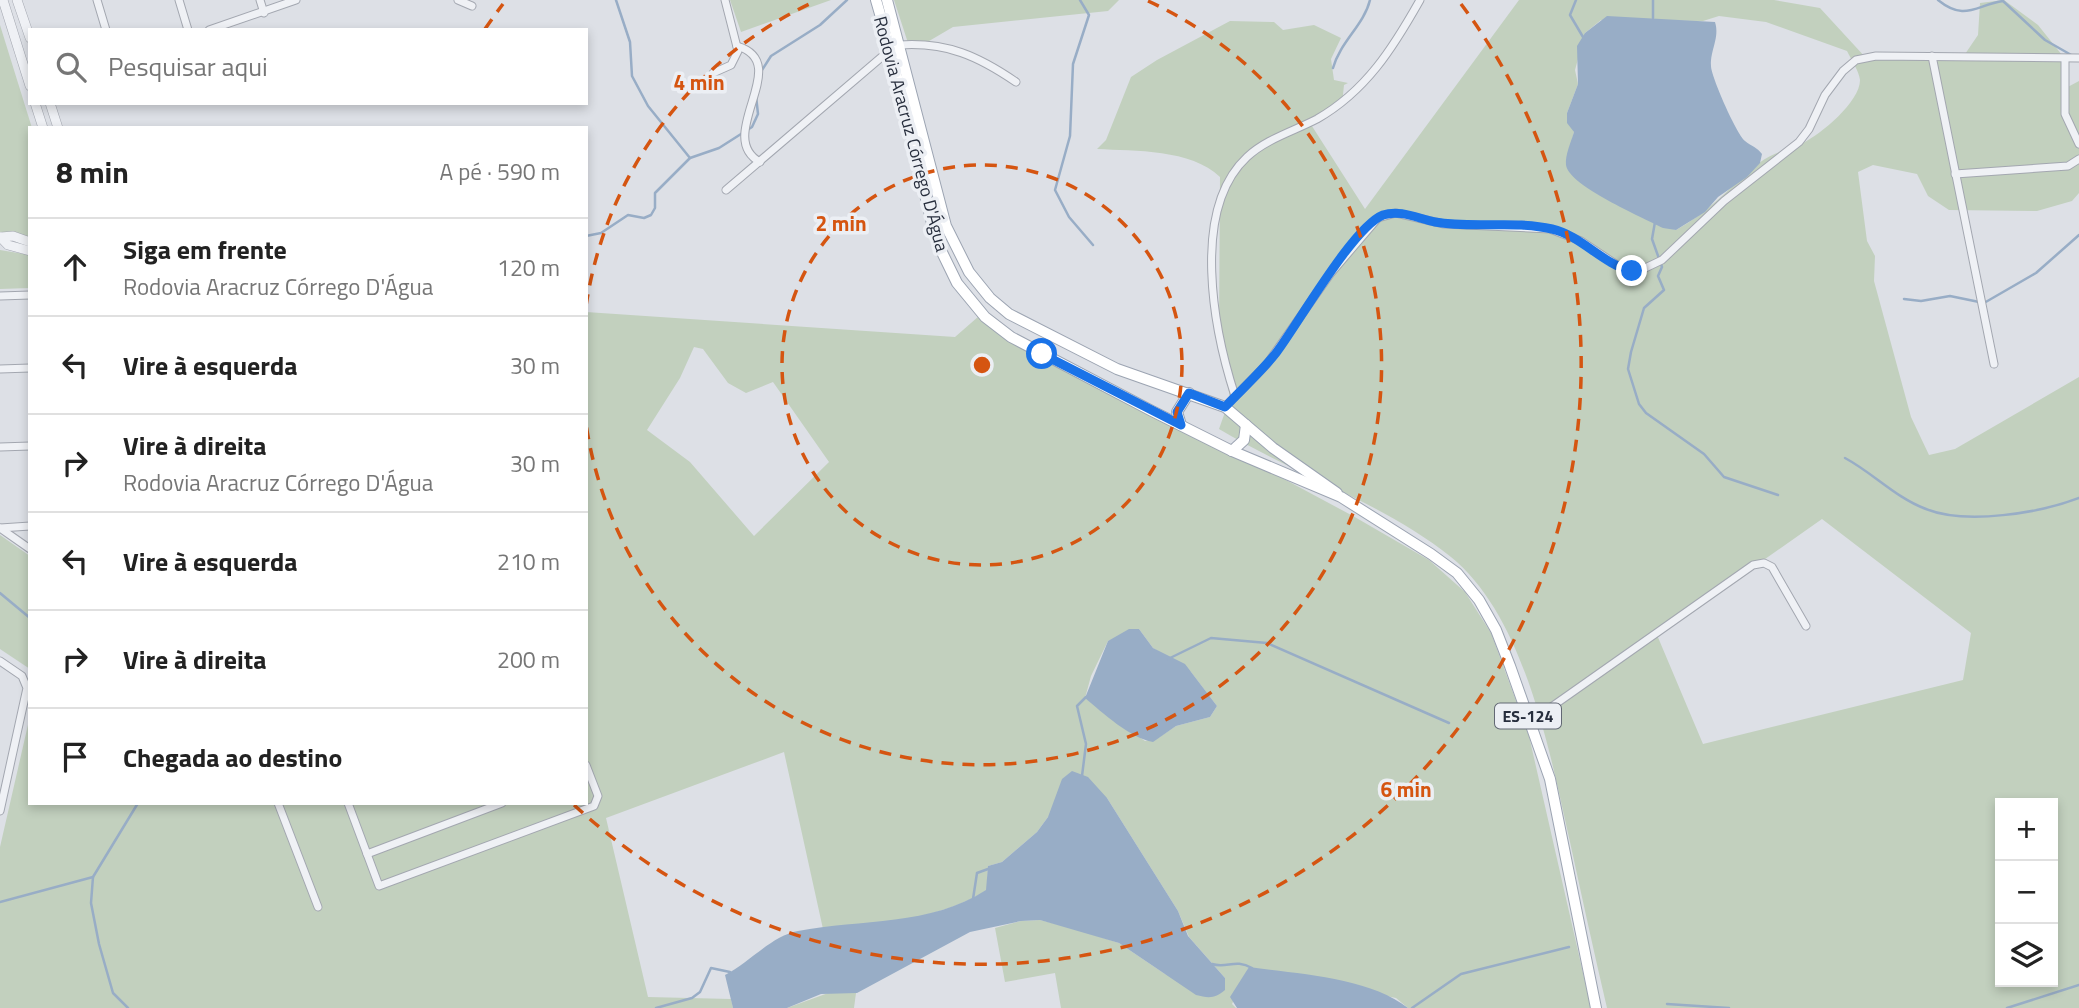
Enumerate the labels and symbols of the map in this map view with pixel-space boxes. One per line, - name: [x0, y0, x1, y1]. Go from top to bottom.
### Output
- street label: Rodovia Aracruz Córrego D'Água: [867, 13, 956, 255]
- text: 4 min: [673, 66, 725, 98]
- text: 2 min: [815, 207, 867, 239]
- route end: [1616, 255, 1647, 286]
- route start: [1026, 338, 1057, 369]
- centre of rings: [970, 353, 994, 377]
- road number: ES-124: [1495, 704, 1561, 729]
- text: 6 min: [1380, 773, 1432, 805]

